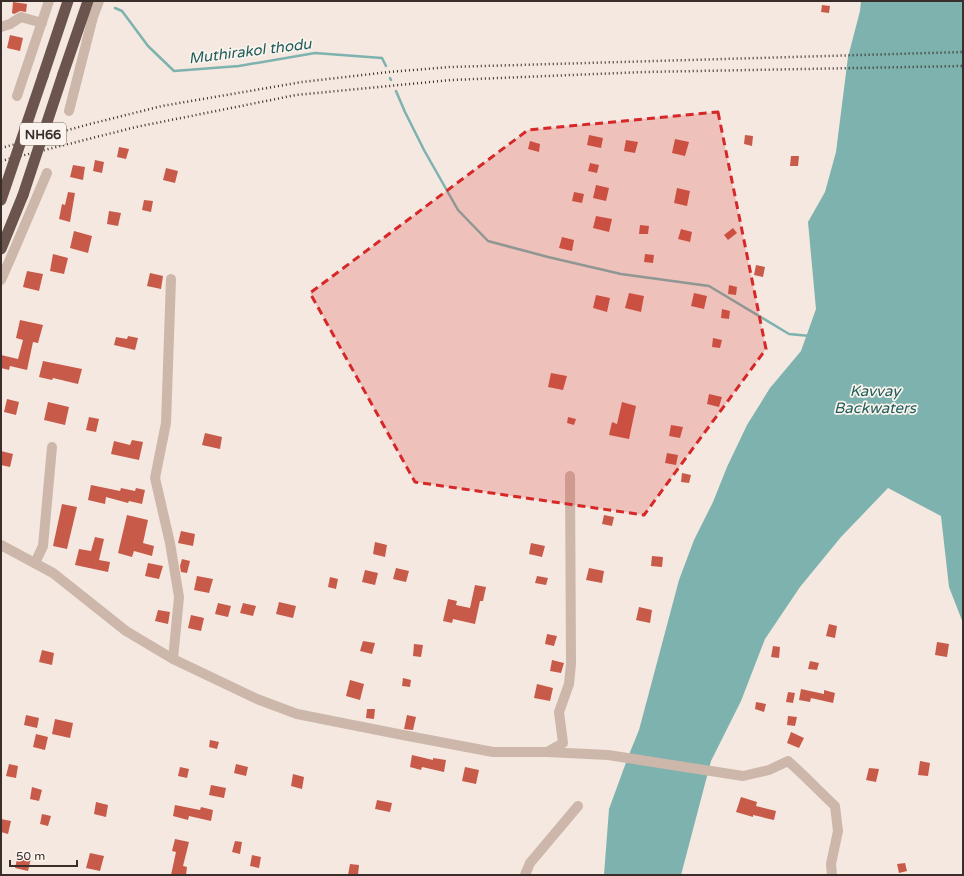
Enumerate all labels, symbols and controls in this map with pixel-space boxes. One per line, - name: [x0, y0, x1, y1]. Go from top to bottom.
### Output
- water label: Muthirakol thodu: [188, 34, 313, 67]
- road number: NH66: [20, 123, 66, 145]
- water label: Kavvay Backwaters: [834, 382, 918, 417]
- scale bar: [10, 842, 77, 868]
- text: 50 m: [16, 849, 45, 863]

